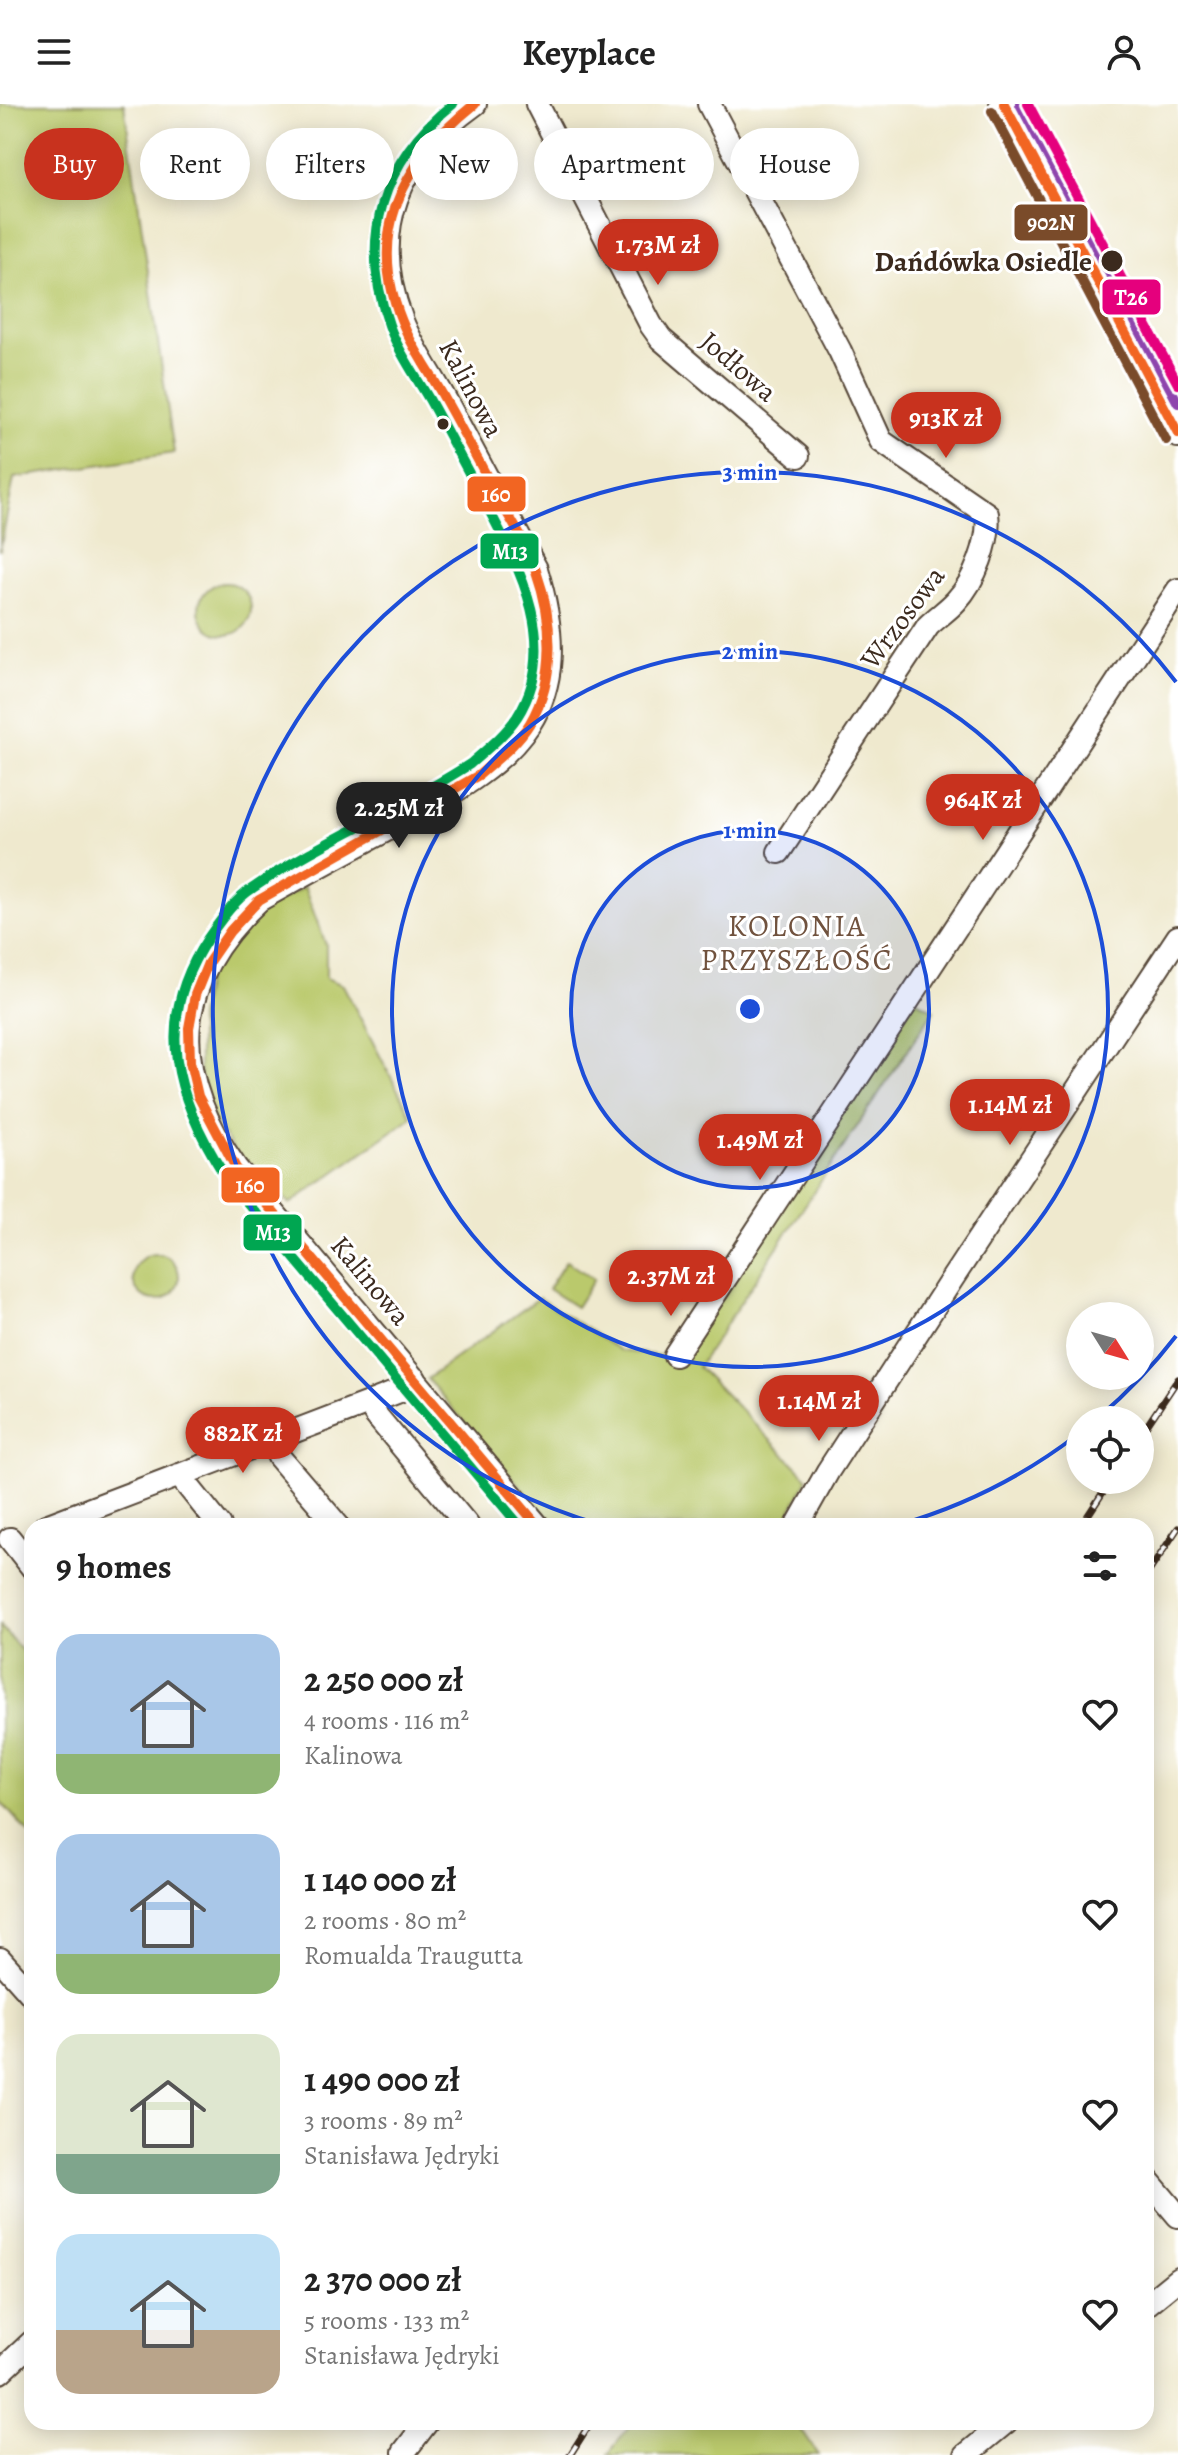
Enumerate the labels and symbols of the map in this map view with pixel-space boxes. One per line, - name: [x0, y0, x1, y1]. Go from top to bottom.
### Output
- line badge: 902N: [1013, 203, 1089, 242]
- text: 902N: [1027, 208, 1075, 238]
- pin: 1.73M zł: [575, 219, 741, 287]
- place label: Dańdówka Osiedle: [875, 243, 1092, 281]
- marker: Dańdówka Osiedle: [1099, 248, 1125, 274]
- line badge: T26: [1101, 278, 1162, 316]
- text: T26: [1114, 283, 1148, 313]
- street label: Jodłowa: [692, 323, 785, 411]
- street label: Kalinowa: [429, 333, 513, 444]
- pin: 913K zł: [872, 392, 1020, 460]
- unlabelled marker: [435, 416, 451, 432]
- text: 3 min: [722, 456, 778, 488]
- line badge: 160: [466, 475, 527, 513]
- text: 160: [481, 480, 511, 510]
- line badge: M13: [479, 532, 540, 570]
- text: M13: [492, 537, 528, 567]
- street label: Wrzosowa: [851, 558, 954, 678]
- text: 2 min: [722, 635, 779, 667]
- pin: 964K zł: [909, 774, 1057, 842]
- pin: 2.25M zł: [316, 782, 482, 850]
- text: 1 min: [723, 814, 777, 846]
- district label: KOLONIA PRZYSZŁOŚĆ: [701, 906, 893, 980]
- centre of rings: [736, 995, 764, 1023]
- pin: 1.14M zł: [927, 1079, 1093, 1147]
- pin: 1.49M zł: [677, 1114, 843, 1182]
- line badge: 160: [220, 1166, 281, 1204]
- text: 160: [235, 1171, 265, 1201]
- line badge: M13: [242, 1213, 303, 1252]
- text: M13: [255, 1218, 291, 1248]
- street label: Kalinowa: [322, 1228, 419, 1334]
- pin: 2.37M zł: [588, 1250, 754, 1318]
- north arrow: [1066, 1302, 1154, 1390]
- pin: 1.14M zł: [736, 1375, 902, 1443]
- pin: 882K zł: [169, 1407, 317, 1475]

